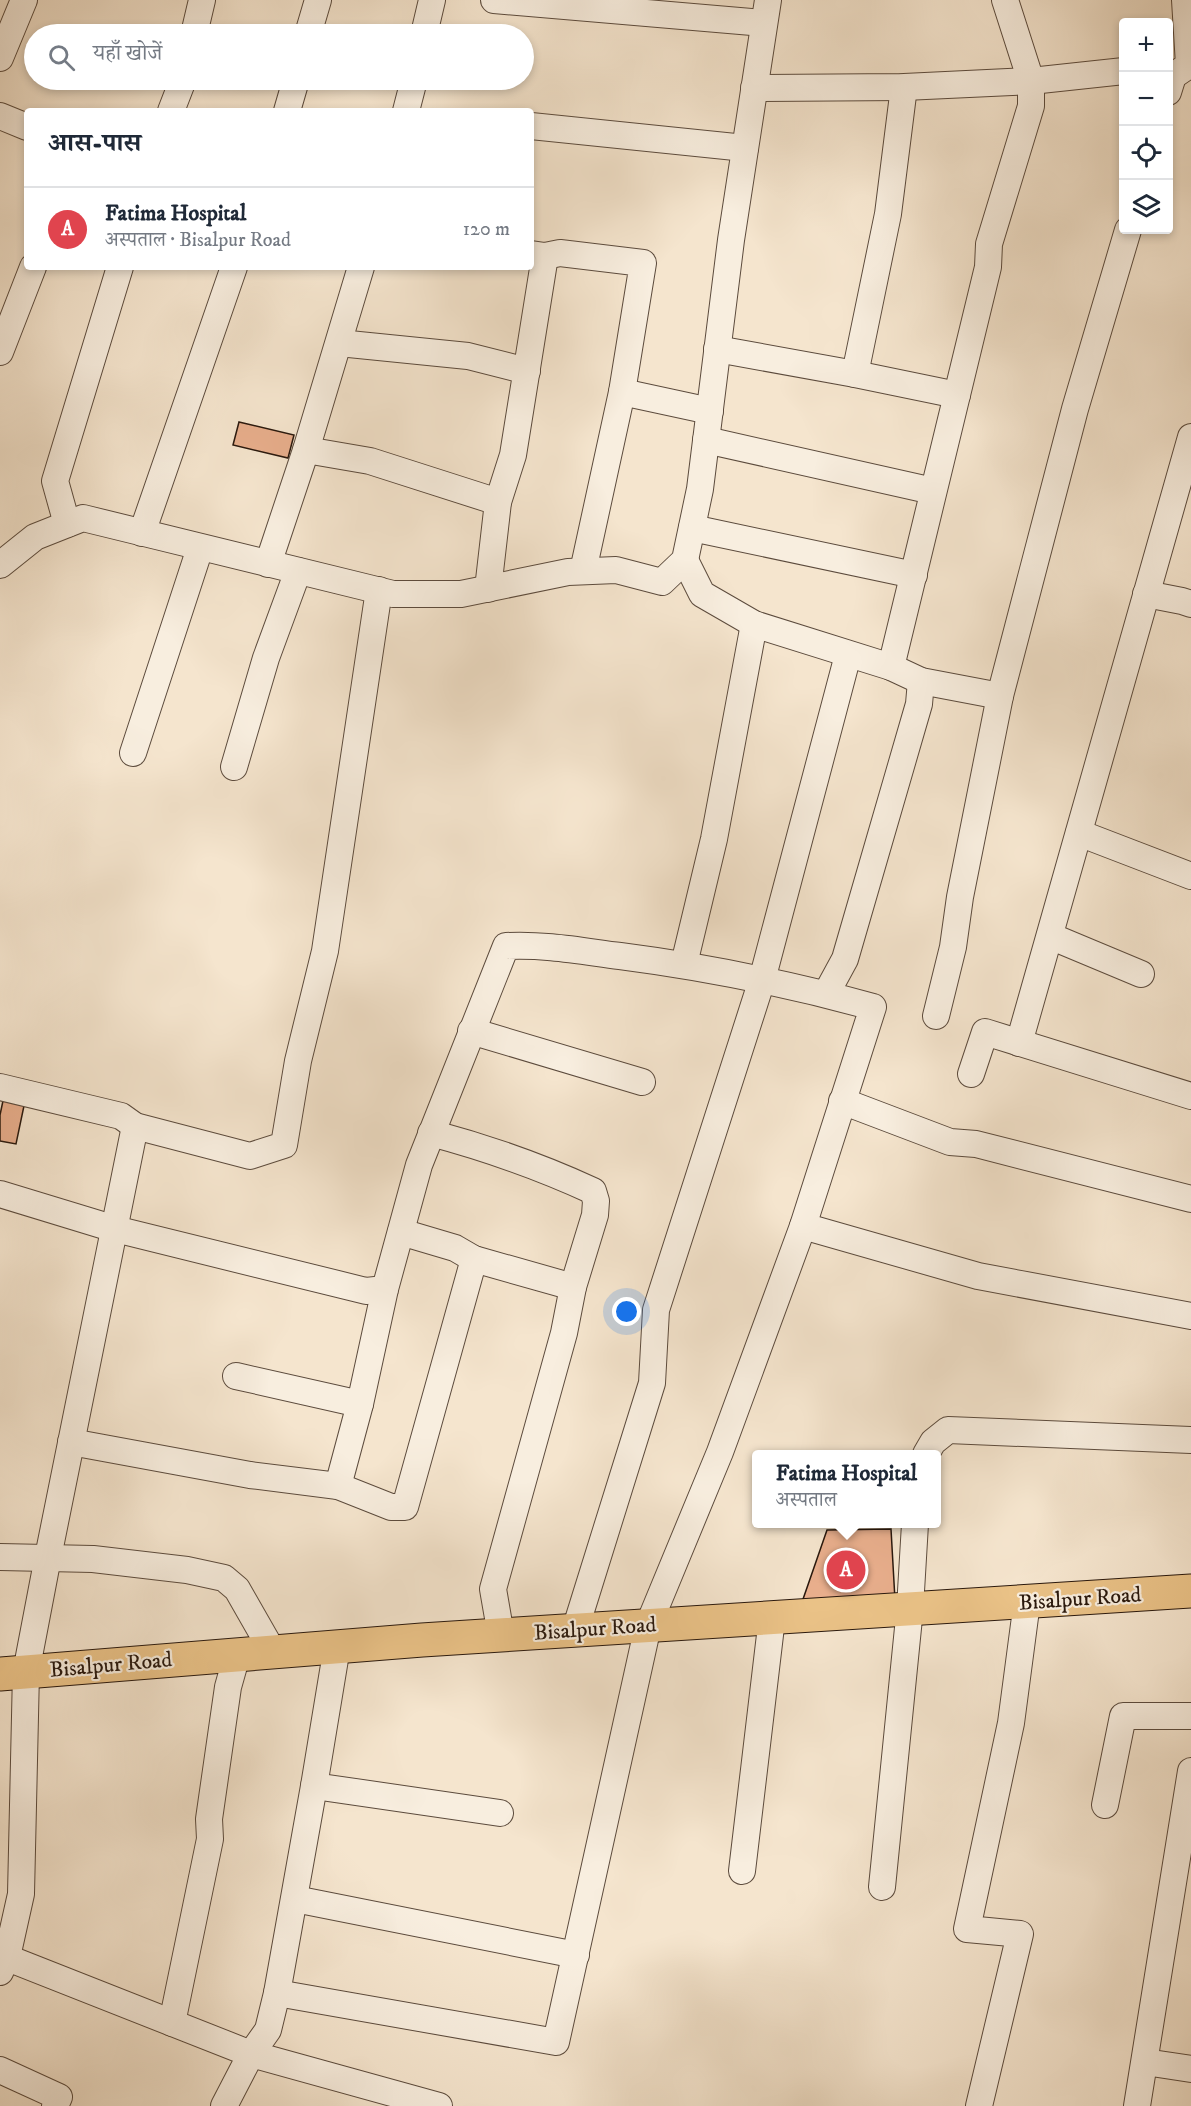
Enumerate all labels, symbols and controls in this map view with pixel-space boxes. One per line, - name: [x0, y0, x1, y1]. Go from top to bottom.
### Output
- map controls: [1119, 18, 1173, 234]
- button: +: [1119, 18, 1173, 72]
- search box: [24, 24, 534, 90]
- text: यहाँ खोजें: [93, 40, 162, 67]
- icon: search: [45, 41, 78, 74]
- button: −: [1119, 72, 1173, 126]
- button: locate: [1119, 126, 1173, 180]
- text: आस-पास: [48, 127, 141, 160]
- button: layers: [1119, 180, 1173, 234]
- text: Fatima Hospital: [105, 200, 246, 227]
- text: A: [61, 217, 74, 242]
- text: 120 m: [463, 217, 510, 242]
- text: अस्पताल · Bisalpur Road: [105, 228, 291, 253]
- your location: [612, 1297, 641, 1326]
- popup: [752, 1450, 941, 1528]
- text: Fatima Hospital: [776, 1460, 917, 1487]
- text: अस्पताल: [776, 1488, 837, 1513]
- pin: A: [826, 1548, 866, 1592]
- street label: Bisalpur Road: [1018, 1581, 1142, 1617]
- street label: Bisalpur Road: [533, 1611, 657, 1647]
- street label: Bisalpur Road: [49, 1646, 173, 1684]

